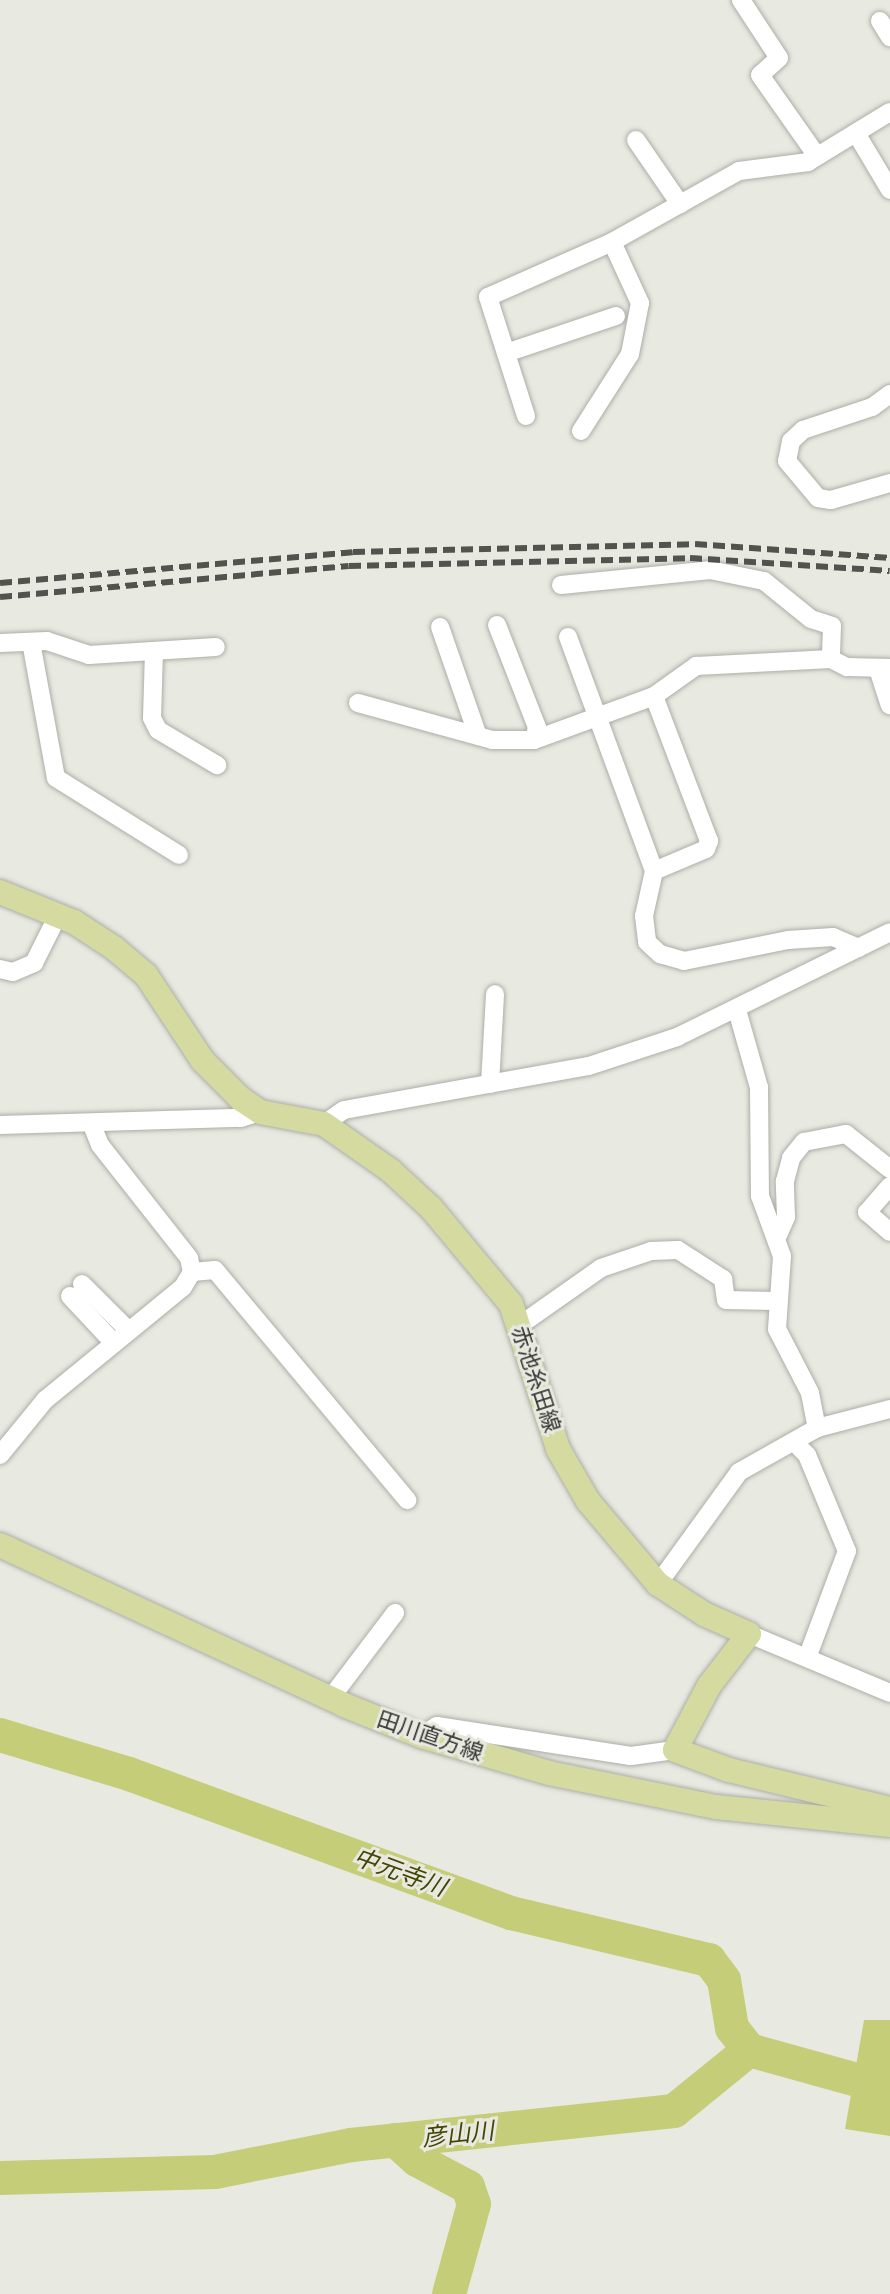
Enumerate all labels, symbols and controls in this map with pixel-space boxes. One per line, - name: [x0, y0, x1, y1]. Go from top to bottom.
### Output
- street label: 赤池糸田線: [506, 1323, 566, 1435]
- street label: 田川直方線: [374, 1706, 486, 1766]
- water label: 中元寺川: [350, 1842, 450, 1902]
- water label: 彦山川: [421, 2116, 495, 2152]

